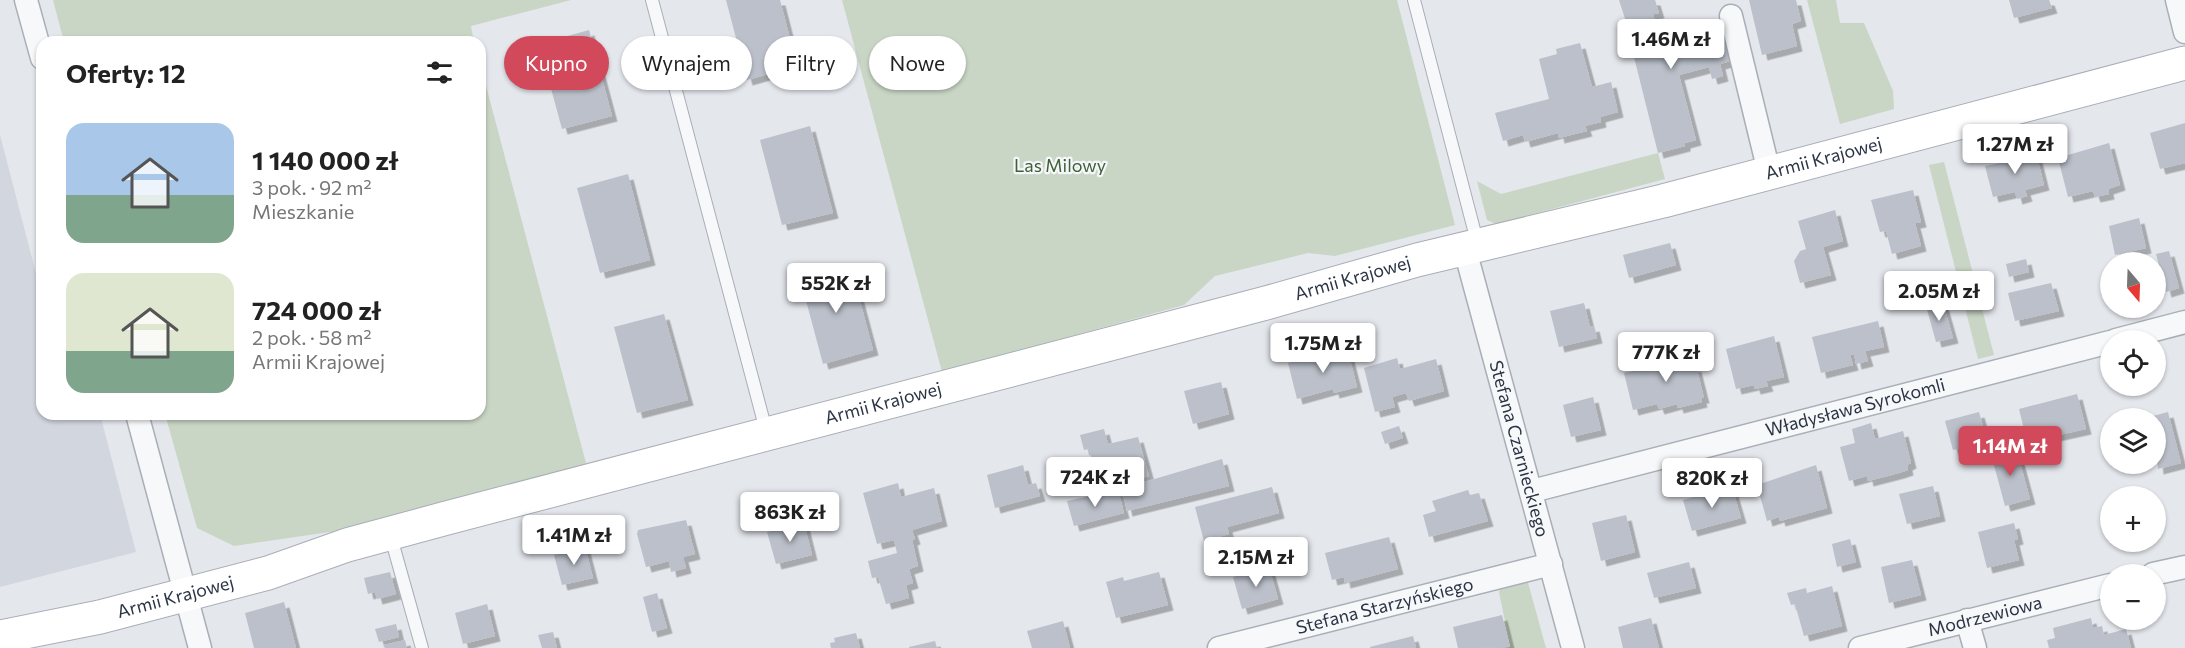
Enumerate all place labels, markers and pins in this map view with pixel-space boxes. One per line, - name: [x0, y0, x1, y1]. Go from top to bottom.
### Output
- pin: 1.46M zł: [1609, 19, 1733, 70]
- pin: 1.27M zł: [1953, 124, 2077, 175]
- pin: 552K zł: [781, 263, 891, 314]
- pin: 2.05M zł: [1877, 271, 2001, 322]
- pin: 1.75M zł: [1261, 323, 1385, 374]
- pin: 777K zł: [1611, 332, 1721, 383]
- pin: 1.14M zł: [1948, 426, 2072, 477]
- pin: 724K zł: [1040, 457, 1150, 508]
- pin: 820K zł: [1657, 458, 1767, 509]
- pin: 863K zł: [735, 492, 845, 543]
- pin: 1.41M zł: [512, 515, 636, 566]
- pin: 2.15M zł: [1194, 537, 1318, 588]

